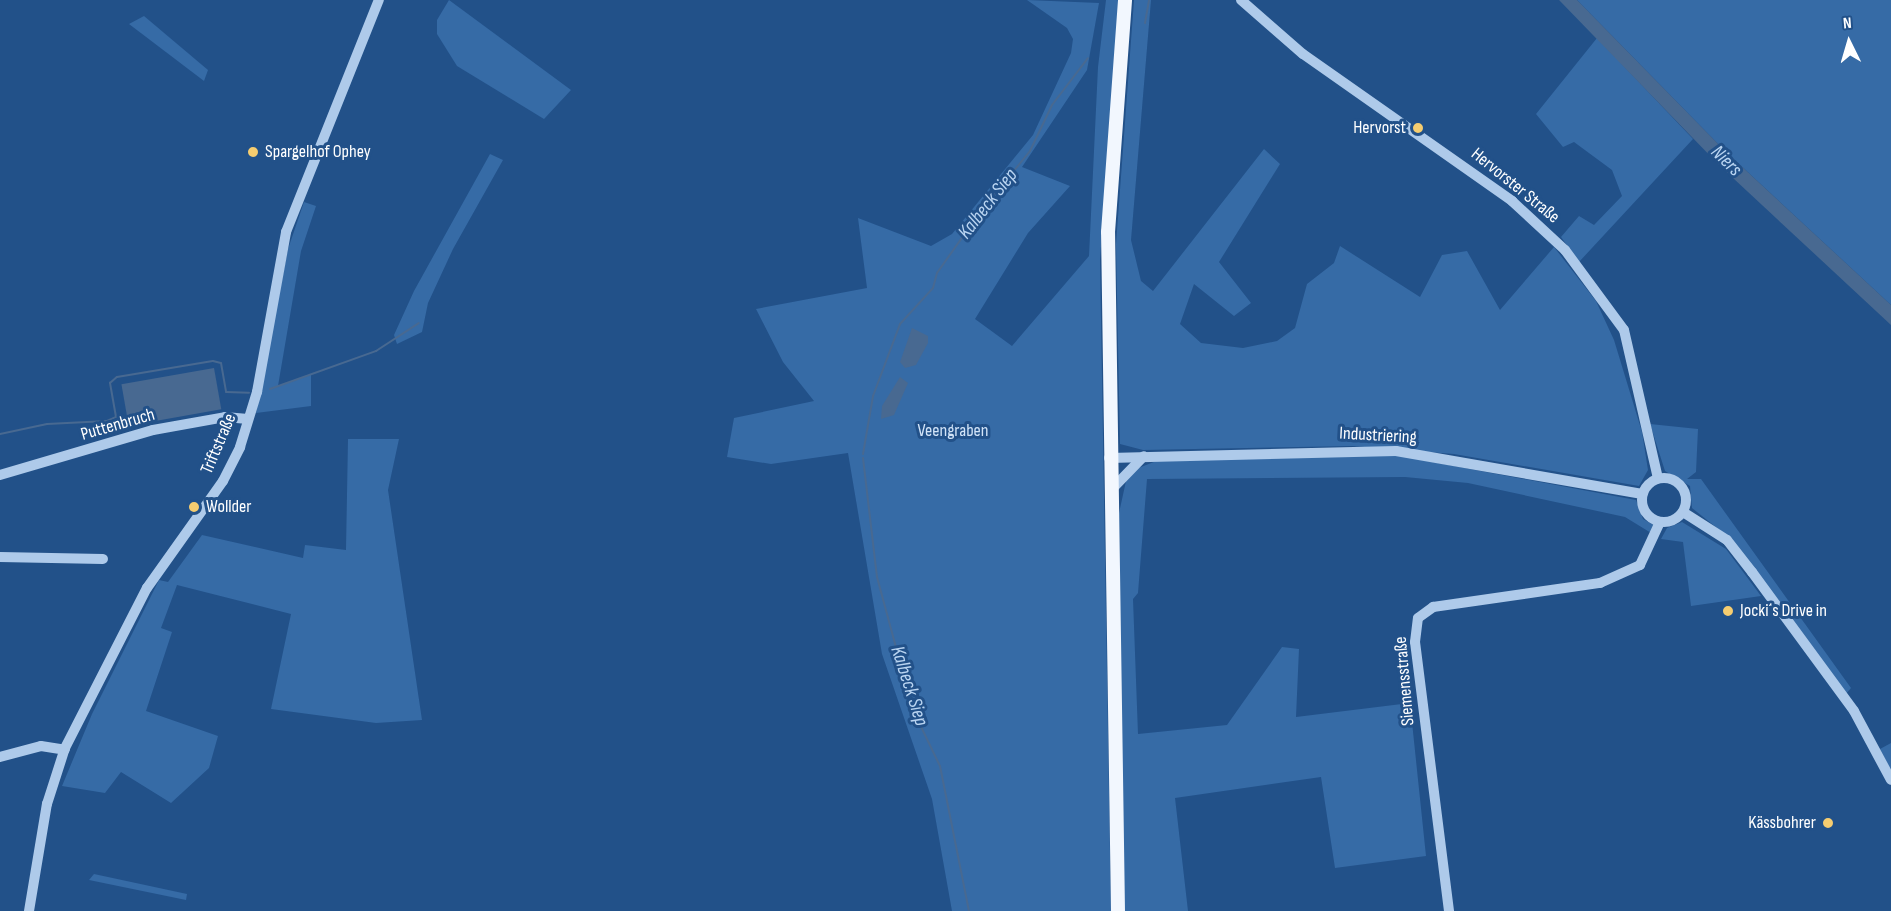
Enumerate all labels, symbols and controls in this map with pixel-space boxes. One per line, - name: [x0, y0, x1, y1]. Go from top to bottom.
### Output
- north arrow: [1819, 12, 1879, 72]
- text: N: [1842, 14, 1852, 33]
- place label: Hervorst: [1353, 117, 1406, 139]
- marker: Hervorst: [1411, 121, 1425, 135]
- place label: Spargelhof Ophey: [265, 141, 371, 163]
- water label: Niers: [1706, 141, 1746, 181]
- street label: Hervorster Straße: [1466, 144, 1564, 228]
- marker: Spargelhof Ophey: [246, 145, 260, 159]
- water label: Kalbeck Siep: [953, 164, 1023, 244]
- street label: Puttenbruch: [79, 404, 157, 446]
- street label: Triftstraße: [197, 411, 241, 477]
- park label: Veengraben: [917, 420, 989, 442]
- street label: Industriering: [1339, 423, 1417, 449]
- place label: Wollder: [206, 496, 251, 518]
- marker: Wollder: [187, 500, 201, 514]
- place label: Jocki´s Drive in: [1740, 600, 1827, 622]
- marker: Jocki´s Drive in: [1721, 604, 1735, 618]
- street label: Siemensstraße: [1390, 635, 1420, 727]
- water label: Kalbeck Siep: [885, 643, 933, 729]
- place label: Kässbohrer: [1748, 812, 1816, 834]
- marker: Kässbohrer: [1821, 816, 1835, 830]

